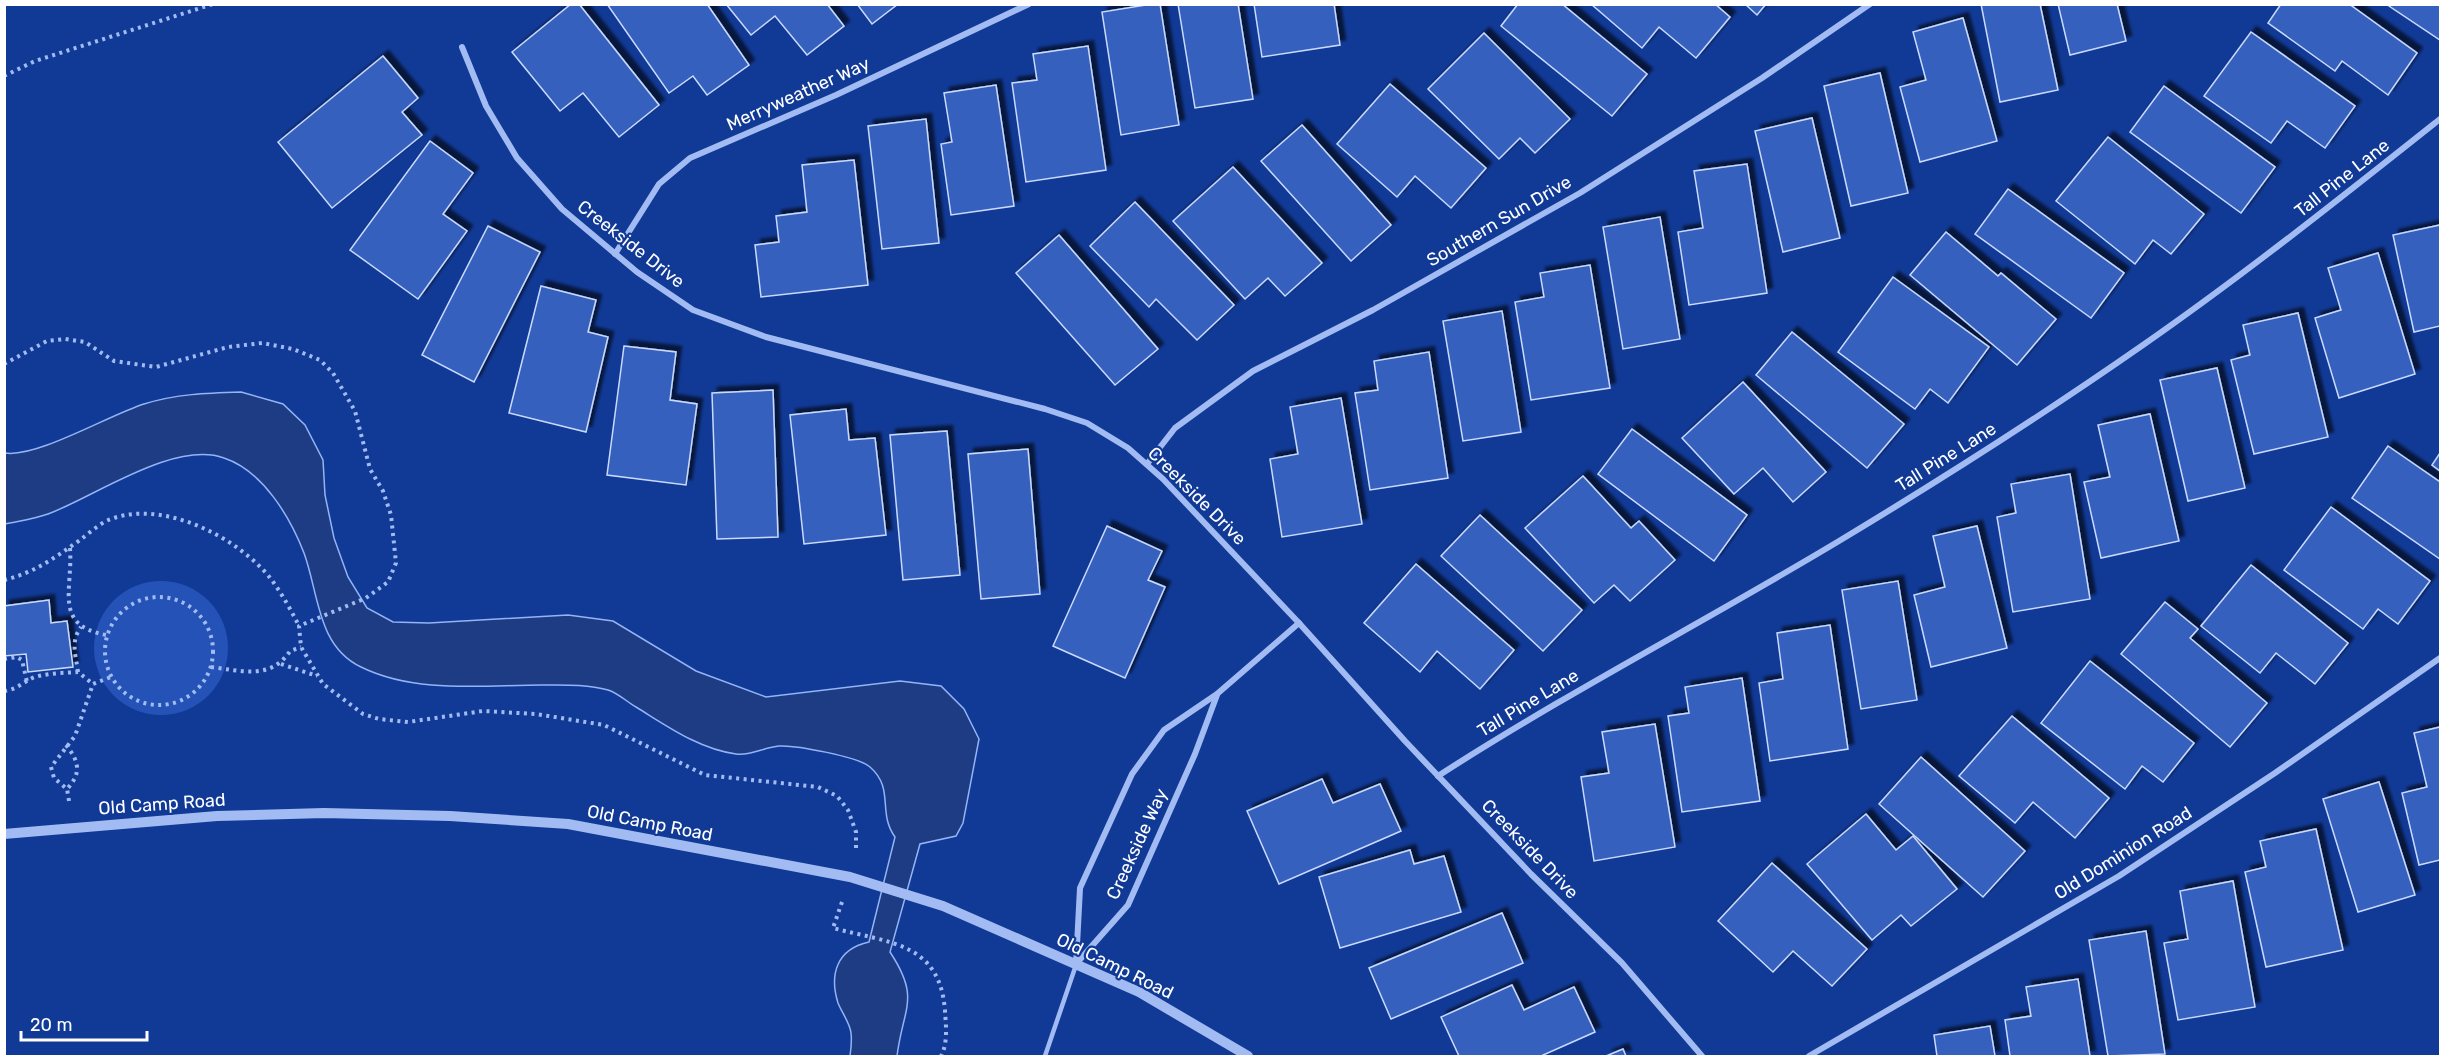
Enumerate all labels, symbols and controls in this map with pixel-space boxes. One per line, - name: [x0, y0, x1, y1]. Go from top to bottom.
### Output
- street label: Merryweather Way: [723, 53, 873, 135]
- street label: Tall Pine Lane: [2290, 134, 2394, 222]
- street label: Southern Sun Drive: [1423, 171, 1575, 271]
- street label: Creekside Drive: [573, 195, 689, 293]
- street label: Tall Pine Lane: [1892, 417, 2000, 497]
- street label: Creekside Drive: [1143, 442, 1251, 550]
- street label: Tall Pine Lane: [1473, 664, 1583, 742]
- street label: Creekside Way: [1102, 785, 1172, 903]
- street label: Old Camp Road: [98, 789, 226, 819]
- street label: Creekside Drive: [1477, 795, 1583, 903]
- street label: Old Camp Road: [585, 800, 715, 846]
- street label: Old Dominion Road: [2050, 802, 2196, 904]
- street label: Old Camp Road: [1053, 928, 1177, 1004]
- scale bar: [21, 1004, 147, 1042]
- text: 20 m: [30, 1014, 72, 1036]

